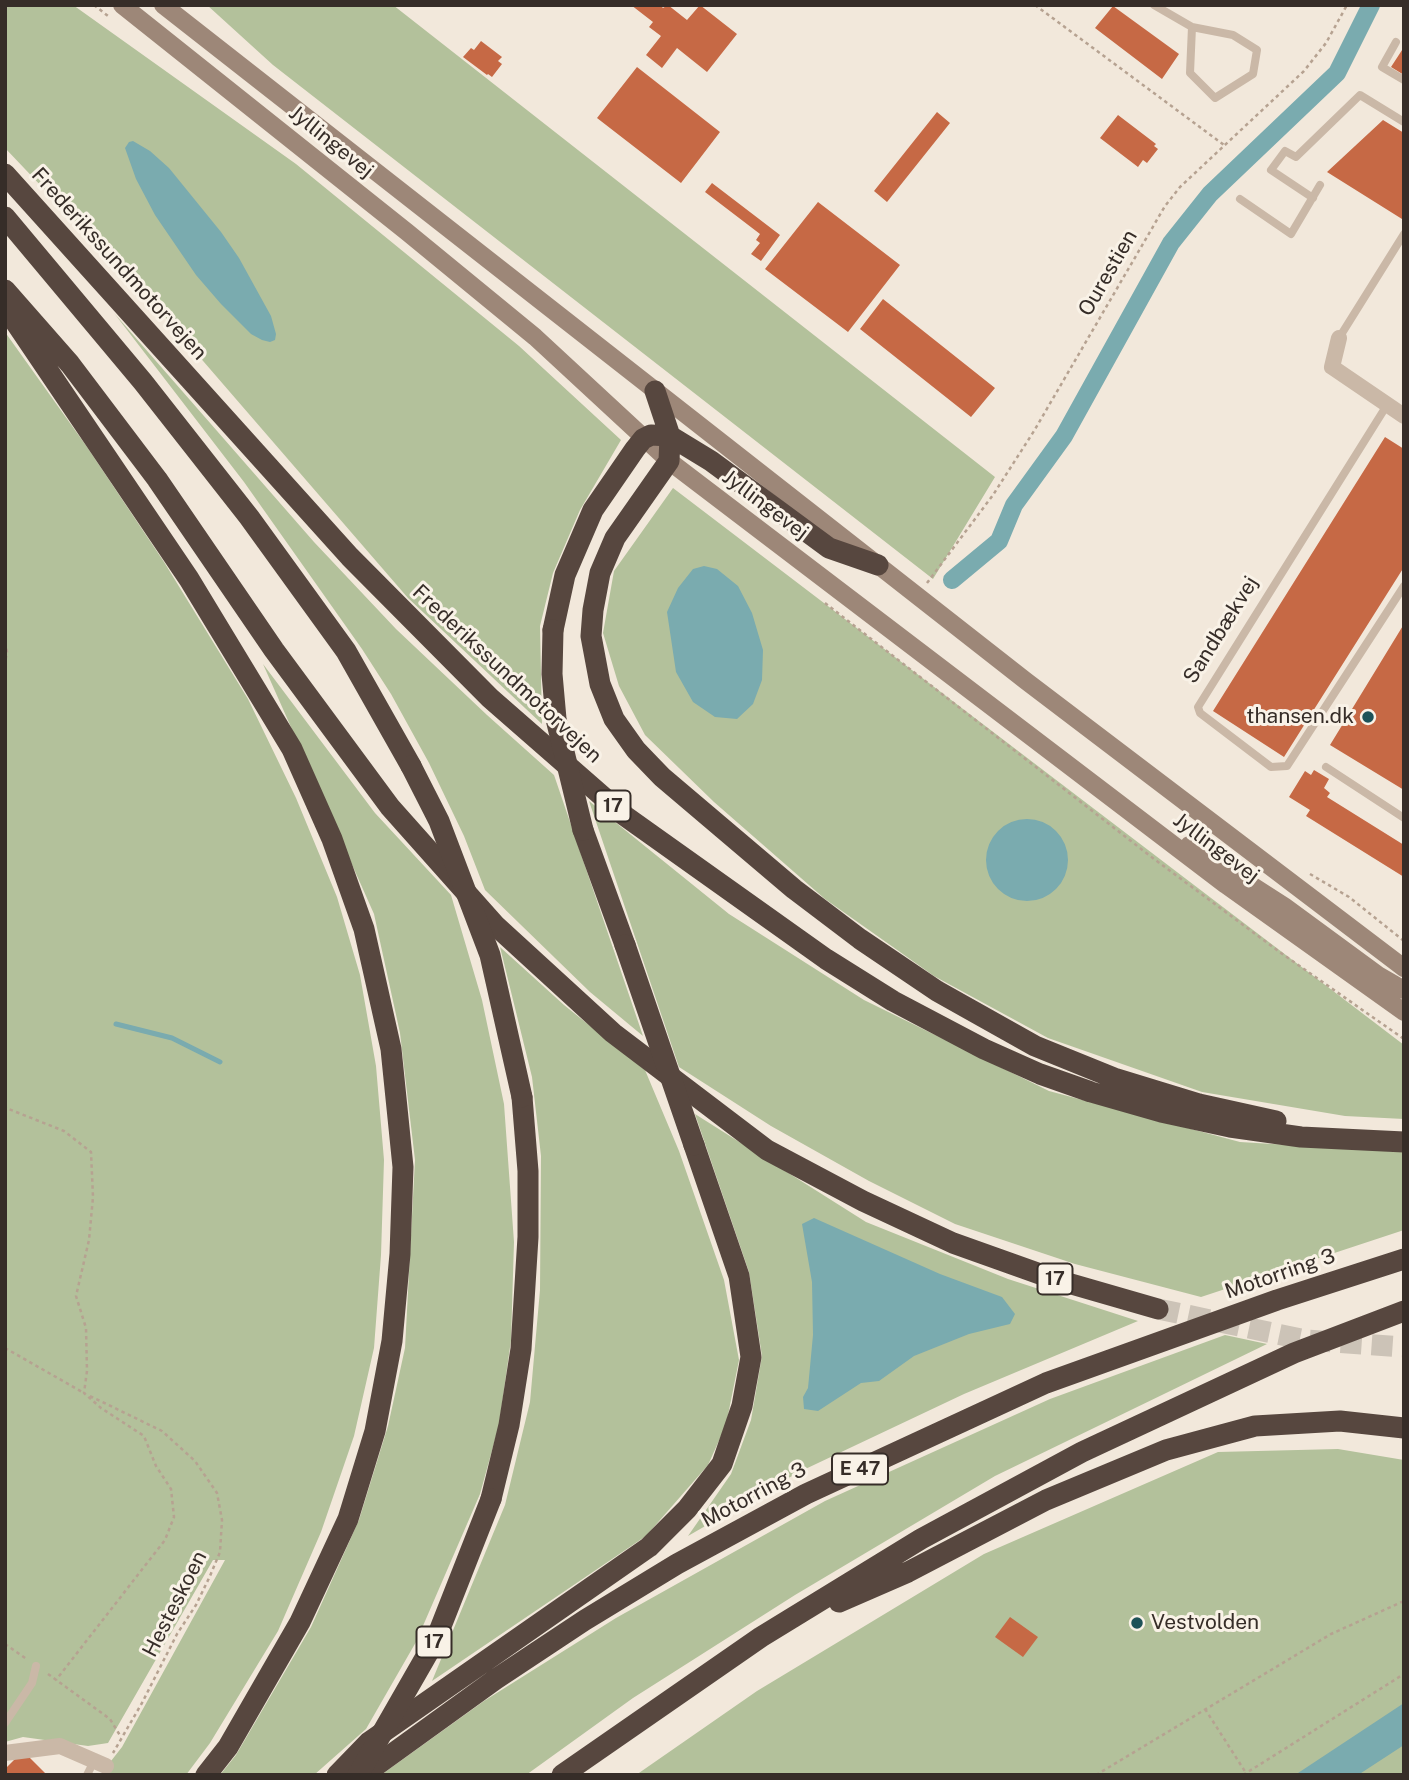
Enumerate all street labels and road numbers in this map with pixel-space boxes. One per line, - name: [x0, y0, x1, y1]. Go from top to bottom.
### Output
- street label: Jyllingevej: [284, 100, 378, 184]
- street label: Frederikssundmotorvejen: [26, 163, 212, 365]
- street label: Ourestien: [1073, 225, 1143, 321]
- street label: Jyllingevej: [717, 464, 813, 546]
- street label: Sandbækvej: [1178, 572, 1264, 688]
- street label: Frederikssundmotorvejen: [407, 580, 607, 768]
- road number: 17: [596, 790, 630, 821]
- street label: Jyllingevej: [1168, 807, 1264, 889]
- street label: Motorring 3: [1222, 1243, 1338, 1305]
- road number: 17: [1038, 1264, 1072, 1294]
- road number: E 47: [832, 1454, 888, 1484]
- street label: Motorring 3: [697, 1457, 811, 1533]
- street label: Hesteskoen: [138, 1547, 212, 1661]
- road number: 17: [416, 1626, 452, 1658]

